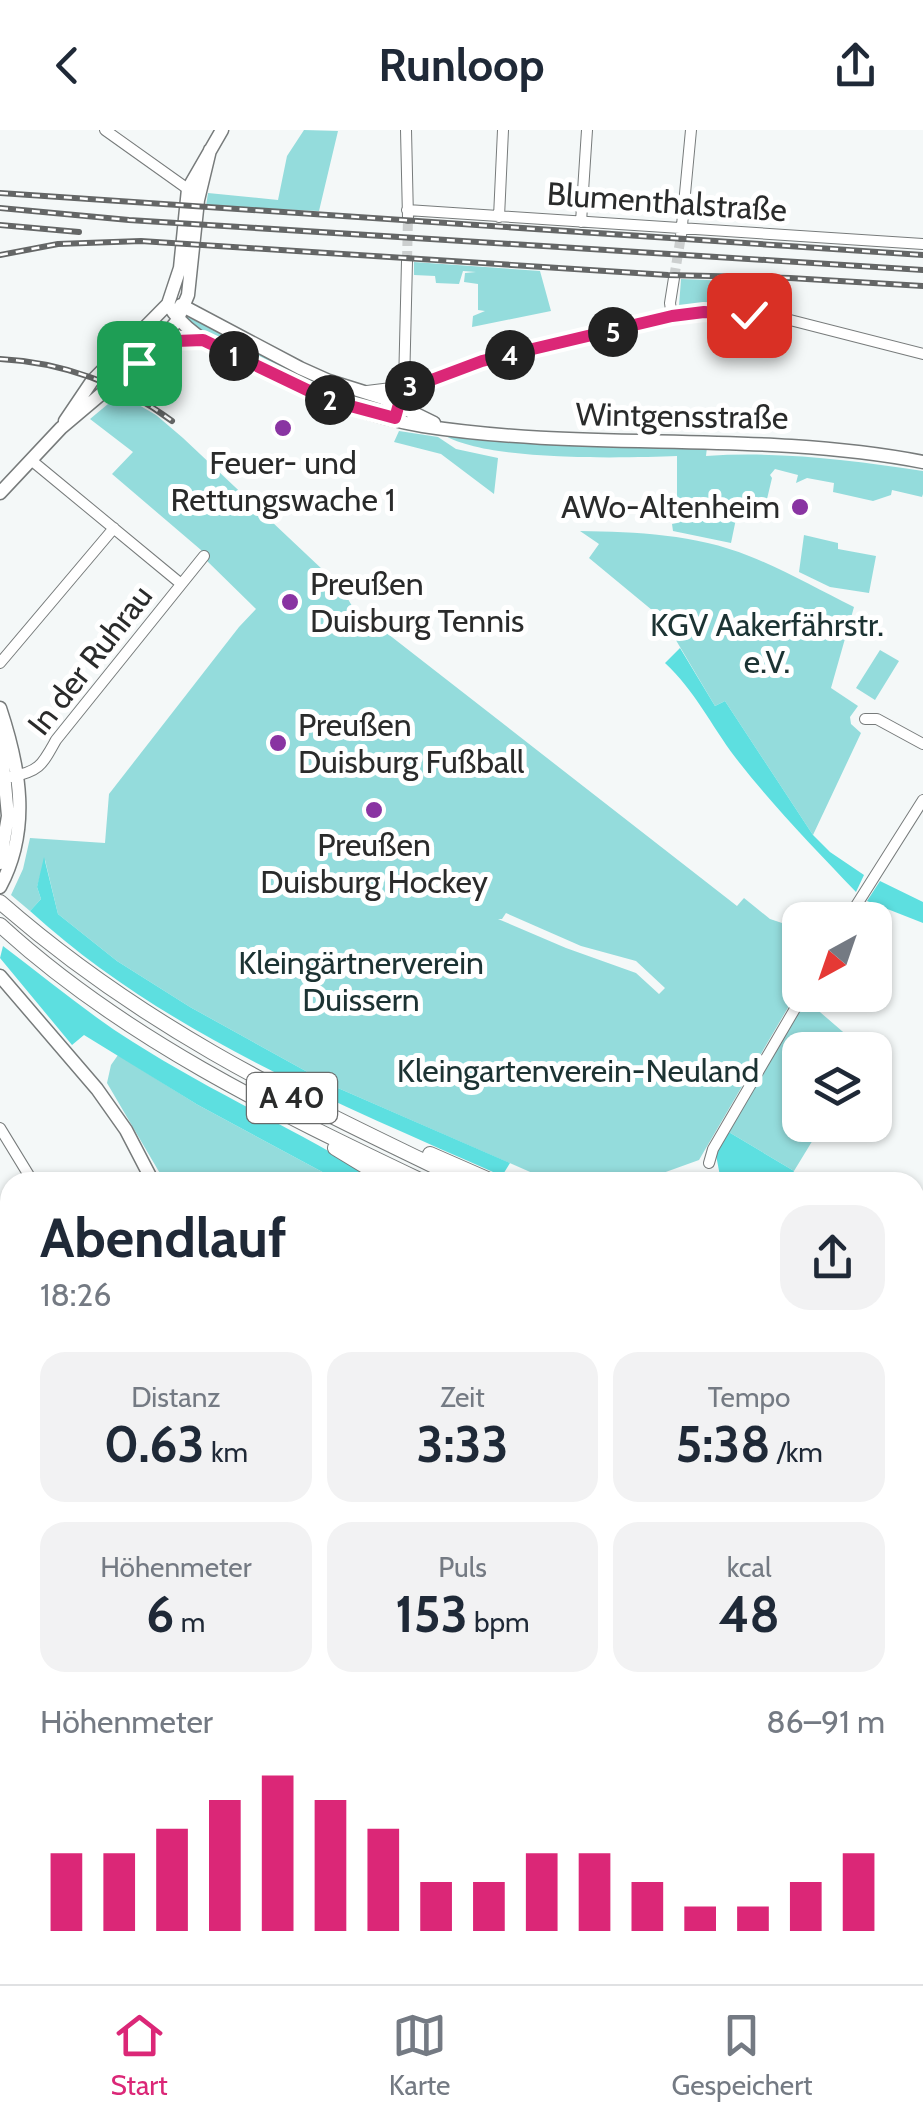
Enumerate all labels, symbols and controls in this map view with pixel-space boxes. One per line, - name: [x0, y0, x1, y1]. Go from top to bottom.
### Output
- icon: back: [40, 38, 95, 93]
- text: Runloop: [379, 38, 544, 92]
- icon: share: [828, 38, 883, 93]
- street label: Blumenthalstraße: [546, 174, 788, 229]
- pin: [707, 273, 792, 358]
- icon: check: [722, 288, 777, 343]
- pin: 5: [588, 307, 638, 357]
- text: 5: [605, 315, 621, 349]
- pin: [97, 321, 182, 406]
- pin: 4: [485, 330, 535, 380]
- pin: 1: [209, 331, 259, 381]
- icon: arrive: [112, 336, 167, 391]
- text: 4: [501, 338, 519, 372]
- text: 1: [229, 339, 239, 373]
- pin: 3: [385, 361, 435, 411]
- text: 3: [402, 369, 418, 403]
- pin: 2: [305, 375, 355, 425]
- text: 2: [323, 383, 337, 417]
- street label: Wintgensstraße: [575, 394, 789, 437]
- marker: Feuer- und Rettungswache 1: [272, 417, 294, 439]
- place label: Feuer- und Rettungswache 1: [171, 443, 395, 519]
- place label: AWo-Altenheim: [561, 487, 780, 526]
- marker: AWo-Altenheim: [789, 496, 811, 518]
- place label: Preußen Duisburg Tennis: [310, 564, 524, 640]
- street label: In der Ruhrau: [19, 577, 160, 742]
- marker: Preußen Duisburg Tennis: [279, 591, 301, 613]
- park label: KGV Aakerfährstr. e.V.: [650, 605, 884, 681]
- place label: Preußen Duisburg Fußball: [298, 705, 525, 781]
- marker: Preußen Duisburg Fußball: [267, 732, 289, 754]
- marker: Preußen Duisburg Hockey: [363, 799, 385, 821]
- place label: Preußen Duisburg Hockey: [260, 825, 488, 901]
- north arrow: [782, 902, 892, 1012]
- map controls: [782, 902, 892, 1142]
- park label: Kleingärtnerverein Duissern: [238, 943, 484, 1019]
- button: layers: [782, 1032, 892, 1142]
- park label: Kleingartenverein-Neuland: [397, 1051, 759, 1090]
- road number: A 40: [247, 1073, 337, 1123]
- text: Abendlauf: [40, 1204, 287, 1271]
- button: share: [780, 1205, 885, 1310]
- text: 18:26: [40, 1275, 111, 1314]
- text: Distanz: [131, 1380, 221, 1414]
- text: Zeit: [440, 1380, 485, 1414]
- text: Tempo: [708, 1380, 790, 1414]
- text: 0.63: [104, 1414, 205, 1475]
- text: 3:33: [417, 1414, 508, 1475]
- text: 5:38: [675, 1414, 770, 1475]
- text: km: [205, 1435, 248, 1469]
- text: /km: [770, 1435, 823, 1469]
- text: Höhenmeter: [100, 1550, 252, 1584]
- text: Puls: [438, 1550, 487, 1584]
- text: kcal: [727, 1550, 772, 1584]
- text: 6: [146, 1584, 174, 1645]
- text: 153: [395, 1584, 468, 1645]
- text: 48: [719, 1584, 780, 1645]
- text: m: [174, 1605, 205, 1639]
- text: bpm: [468, 1605, 530, 1639]
- text: Höhenmeter: [40, 1702, 213, 1741]
- text: 86–91 m: [766, 1702, 885, 1741]
- tab: Start: [111, 2008, 168, 2102]
- tab: Karte: [389, 2008, 450, 2102]
- tab: Gespeichert: [671, 2008, 812, 2102]

